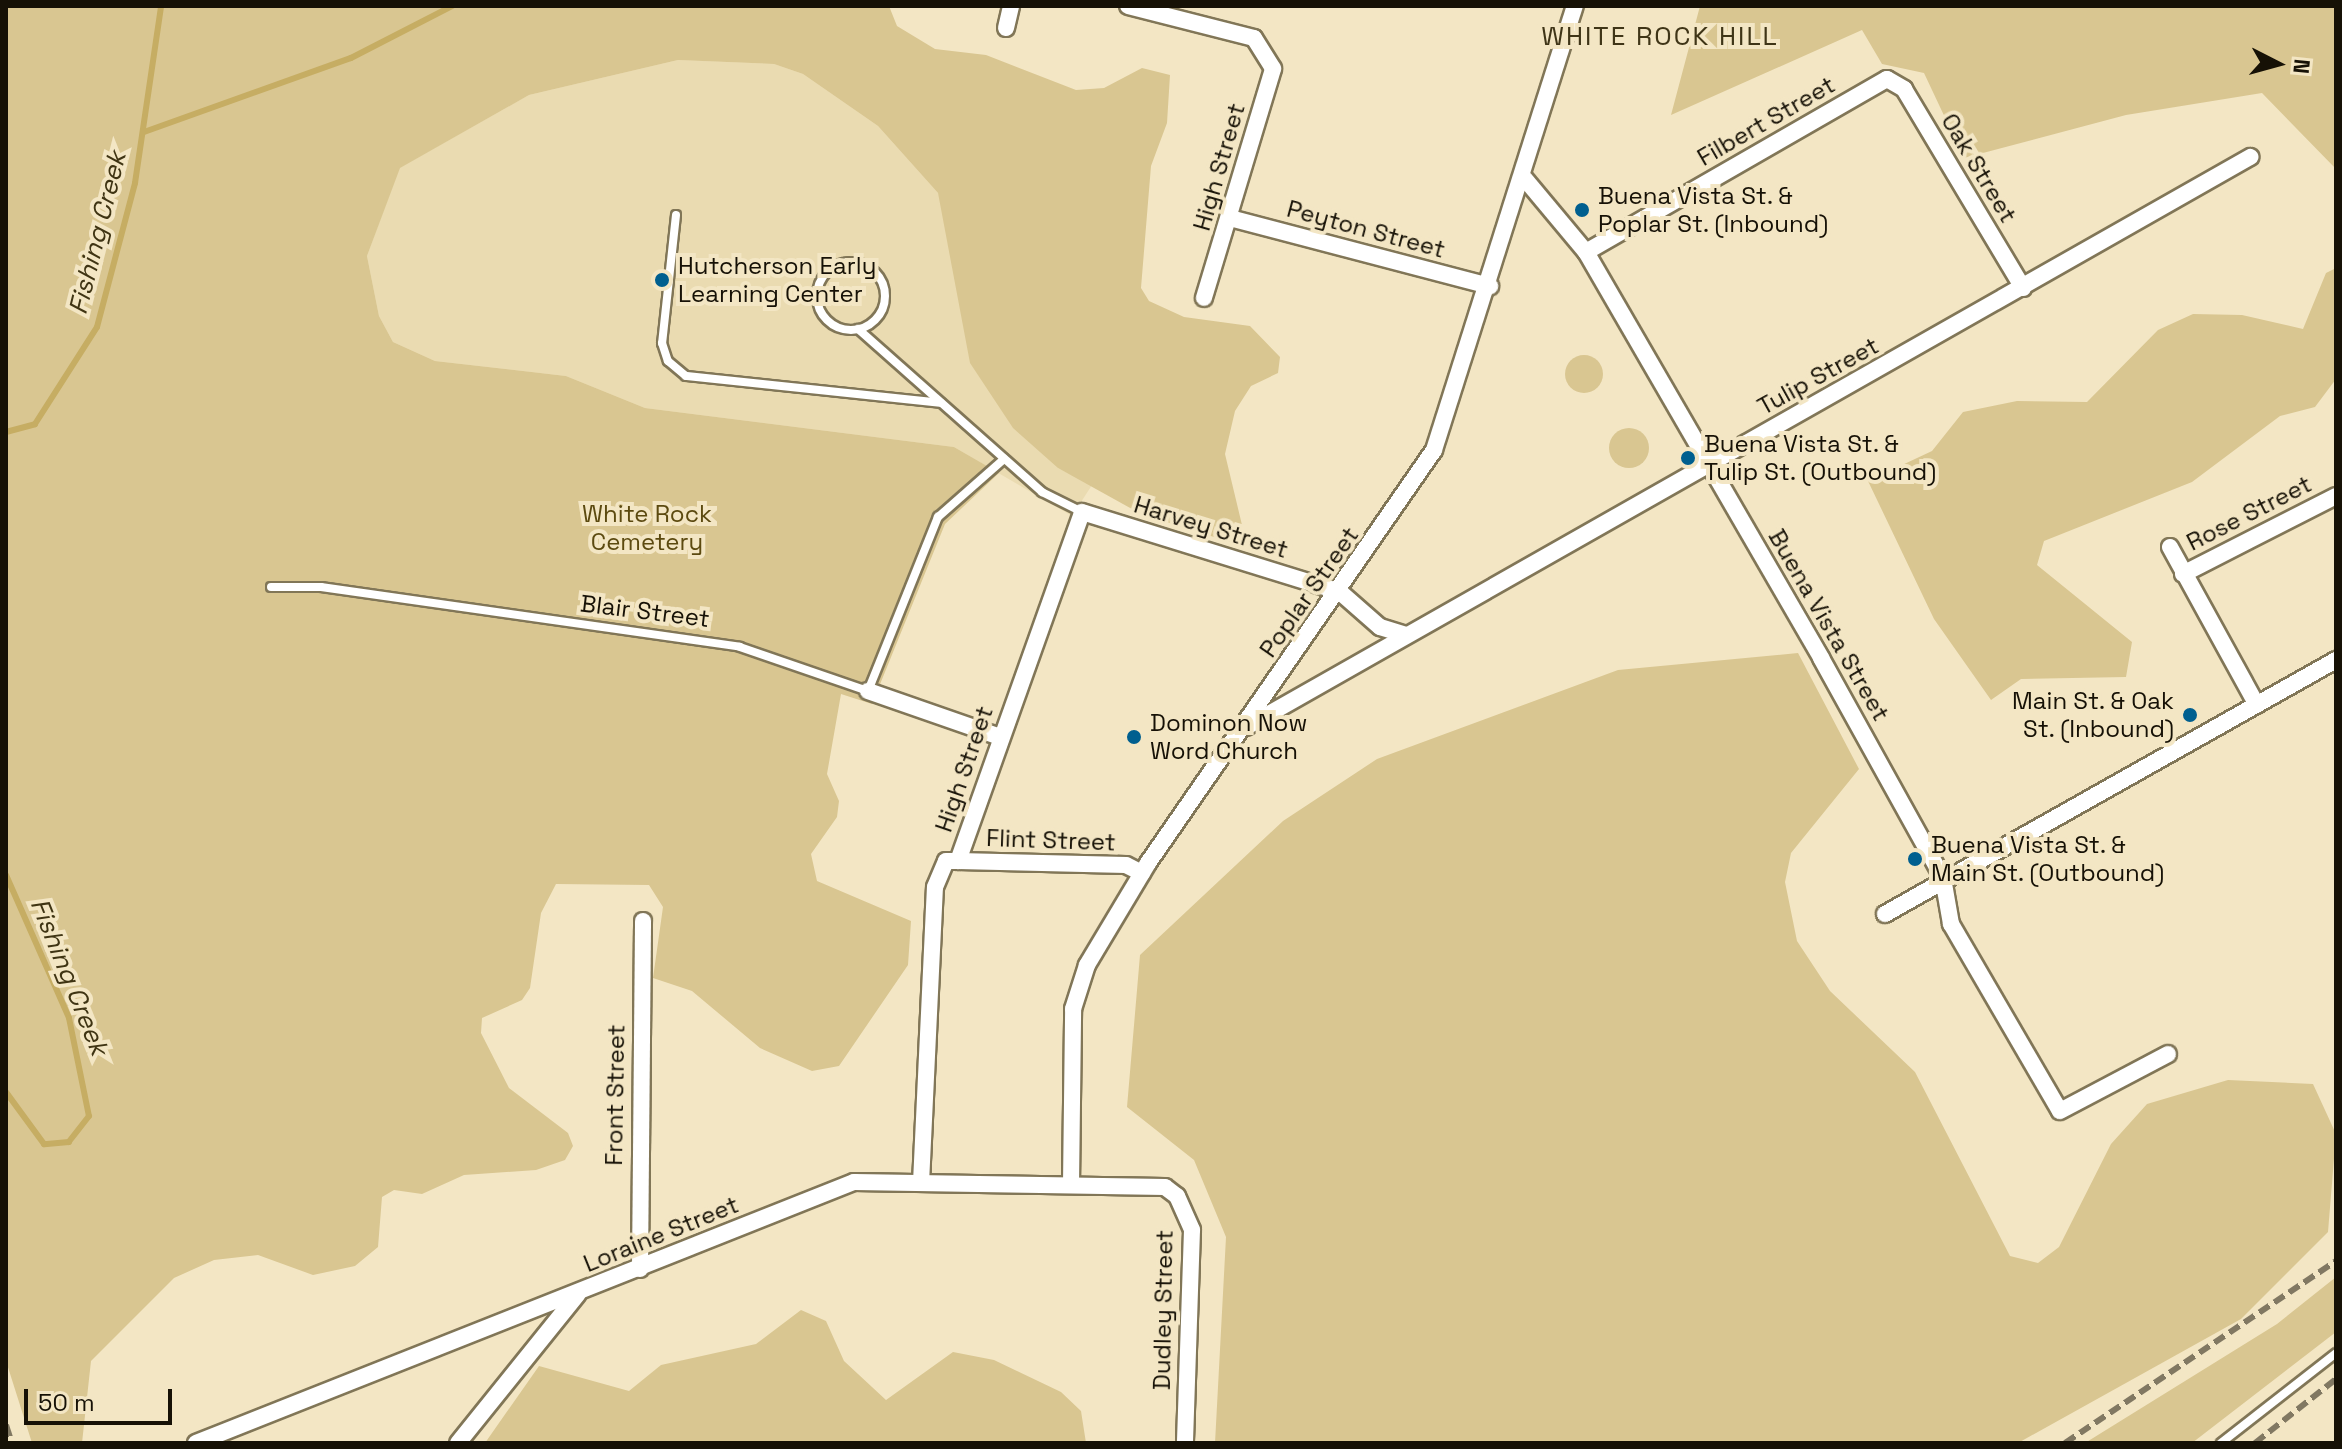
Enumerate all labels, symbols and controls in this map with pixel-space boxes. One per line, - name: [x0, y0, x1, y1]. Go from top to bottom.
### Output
- district label: WHITE ROCK HILL: [1541, 21, 1779, 53]
- north arrow: [2238, 24, 2318, 104]
- text: N: [2287, 58, 2317, 75]
- street label: Filbert Street: [1692, 70, 1840, 172]
- street label: High Street: [1187, 100, 1251, 234]
- street label: Oak Street: [1935, 108, 2023, 228]
- water label: Fishing Creek: [63, 148, 133, 318]
- place label: Buena Vista St. & Poplar St. (Inbound): [1598, 182, 1829, 238]
- street label: Peyton Street: [1284, 194, 1448, 264]
- marker: Buena Vista St. & Poplar St. (Inbound): [1573, 201, 1591, 219]
- place label: Hutcherson Early Learning Center: [678, 252, 876, 308]
- marker: Hutcherson Early Learning Center: [653, 271, 671, 289]
- street label: Tulip Street: [1753, 331, 1883, 421]
- place label: Buena Vista St. & Tulip St. (Outbound): [1704, 430, 1937, 486]
- marker: Buena Vista St. & Tulip St. (Outbound): [1679, 449, 1697, 467]
- street label: Rose Street: [2182, 469, 2316, 557]
- street label: Harvey Street: [1131, 490, 1291, 564]
- park label: White Rock Cemetery: [582, 500, 712, 556]
- street label: Poplar Street: [1253, 521, 1365, 663]
- street label: Buena Vista Street: [1762, 524, 1896, 726]
- street label: Blair Street: [579, 589, 711, 633]
- place label: Main St. & Oak St. (Inbound): [2011, 687, 2174, 743]
- street label: High Street: [929, 702, 999, 836]
- marker: Main St. & Oak St. (Inbound): [2181, 706, 2199, 724]
- place label: Dominon Now Word Church: [1150, 709, 1307, 765]
- marker: Dominon Now Word Church: [1125, 728, 1143, 746]
- street label: Flint Street: [986, 823, 1116, 857]
- place label: Buena Vista St. & Main St. (Outbound): [1931, 831, 2165, 887]
- marker: Buena Vista St. & Main St. (Outbound): [1906, 850, 1924, 868]
- water label: Fishing Creek: [23, 894, 115, 1060]
- street label: Front Street: [599, 1024, 631, 1166]
- street label: Loraine Street: [579, 1190, 743, 1278]
- street label: Dudley Street: [1147, 1230, 1179, 1390]
- scale bar: [28, 1373, 176, 1423]
- text: 50 m: [38, 1387, 95, 1418]

